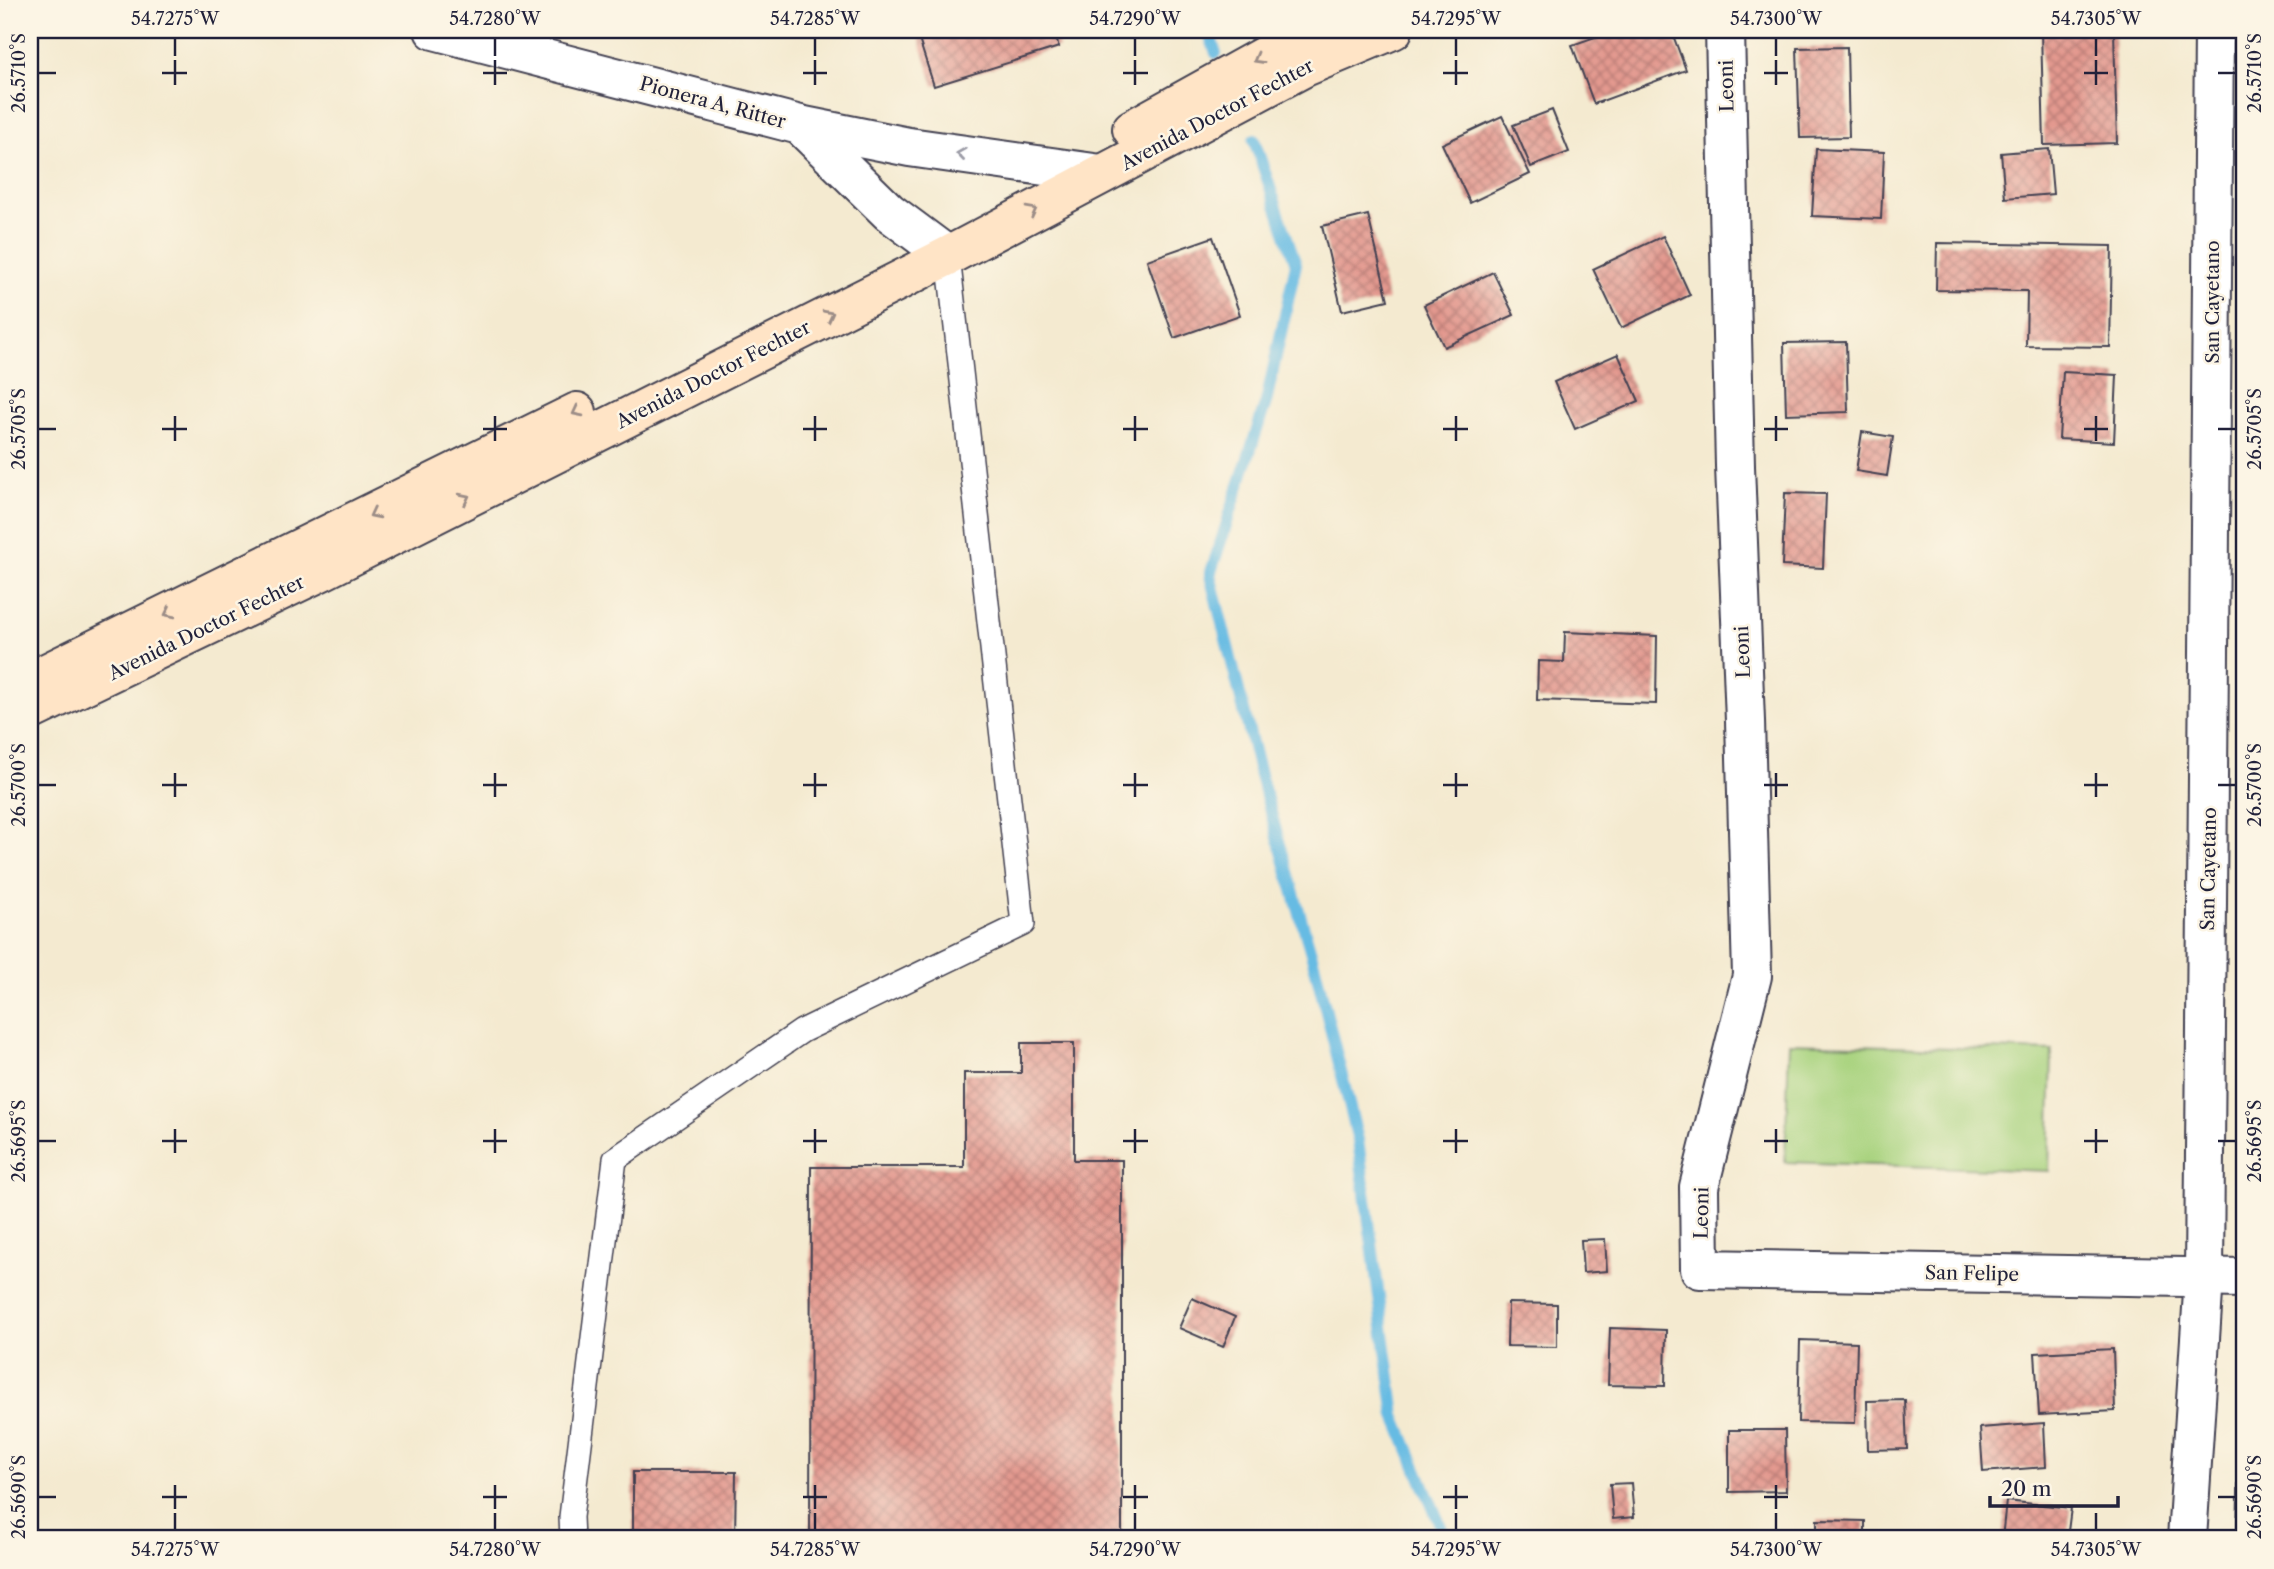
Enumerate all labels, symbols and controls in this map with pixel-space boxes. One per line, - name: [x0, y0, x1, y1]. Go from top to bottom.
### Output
- text: 54.7275°W: [131, 8, 220, 30]
- text: 54.7280°W: [449, 8, 542, 30]
- text: 54.7285°W: [770, 8, 861, 30]
- text: 54.7290°W: [1089, 8, 1182, 30]
- text: 54.7295°W: [1411, 8, 1502, 30]
- text: 54.7300°W: [1730, 8, 1823, 30]
- text: 54.7305°W: [2051, 8, 2142, 30]
- text: 26.5710°S: [8, 33, 30, 113]
- text: 26.5710°S: [2244, 33, 2266, 113]
- one-way arrow: [1252, 51, 1265, 64]
- street label: Avenida Doctor Fechter: [1116, 54, 1318, 176]
- street label: Leoni: [1715, 59, 1738, 112]
- street label: Pionera A, Ritter: [637, 72, 788, 133]
- one-way arrow: [955, 147, 967, 162]
- one-way arrow: [1025, 206, 1037, 219]
- street label: San Cayetano: [2201, 240, 2224, 364]
- one-way arrow: [822, 310, 834, 324]
- street label: Avenida Doctor Fechter: [611, 315, 814, 434]
- text: 26.5705°S: [8, 388, 30, 470]
- text: 26.5705°S: [2244, 388, 2266, 470]
- one-way arrow: [572, 403, 584, 417]
- one-way arrow: [458, 493, 470, 507]
- one-way arrow: [369, 505, 381, 519]
- street label: Avenida Doctor Fechter: [104, 570, 308, 685]
- one-way arrow: [164, 605, 176, 619]
- street label: Leoni: [1730, 625, 1755, 679]
- text: 26.5700°S: [8, 743, 30, 827]
- text: 26.5700°S: [2244, 743, 2266, 827]
- street label: San Cayetano: [2196, 807, 2221, 931]
- text: 26.5695°S: [8, 1099, 30, 1183]
- text: 26.5695°S: [2244, 1099, 2266, 1183]
- street label: Leoni: [1690, 1186, 1713, 1239]
- street label: San Felipe: [1925, 1261, 2019, 1286]
- text: 26.5690°S: [8, 1455, 30, 1539]
- text: 26.5690°S: [2244, 1455, 2266, 1539]
- scale bar: [1990, 1464, 2118, 1508]
- text: 20 m: [2001, 1476, 2052, 1501]
- text: 54.7275°W: [131, 1539, 220, 1561]
- text: 54.7280°W: [449, 1539, 542, 1561]
- text: 54.7285°W: [770, 1539, 861, 1561]
- text: 54.7290°W: [1089, 1539, 1182, 1561]
- text: 54.7295°W: [1411, 1539, 1502, 1561]
- text: 54.7300°W: [1730, 1539, 1823, 1561]
- text: 54.7305°W: [2051, 1539, 2142, 1561]

